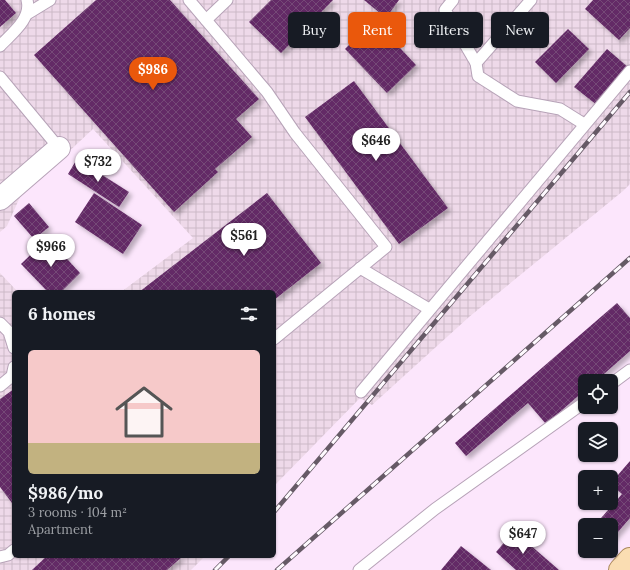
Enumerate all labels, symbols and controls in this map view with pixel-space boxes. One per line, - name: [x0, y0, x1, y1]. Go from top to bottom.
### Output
- chip: Buy: [288, 12, 340, 48]
- chip: Rent: [348, 12, 406, 48]
- chip: Filters: [414, 12, 483, 48]
- chip: New: [491, 12, 549, 48]
- pin: $986: [129, 57, 177, 91]
- text: $986: [138, 61, 168, 78]
- pin: $646: [352, 128, 400, 162]
- text: $646: [361, 132, 391, 149]
- pin: $732: [74, 149, 122, 183]
- text: $732: [84, 153, 112, 170]
- pin: $561: [220, 223, 268, 257]
- text: $561: [230, 227, 258, 244]
- pin: $966: [27, 234, 75, 268]
- text: $966: [36, 238, 66, 255]
- text: 6 homes: [28, 303, 95, 325]
- icon: filters: [238, 303, 260, 325]
- map controls: [578, 374, 618, 558]
- button: locate: [578, 374, 618, 414]
- icon: home: [108, 376, 180, 448]
- button: layers: [578, 422, 618, 462]
- button: +: [578, 470, 618, 510]
- text: $986/mo: [28, 482, 103, 504]
- text: 3 rooms · 104 m²: [28, 504, 127, 521]
- button: −: [578, 518, 618, 558]
- text: Apartment: [28, 521, 93, 538]
- pin: $647: [499, 521, 547, 555]
- text: $647: [509, 525, 537, 542]

